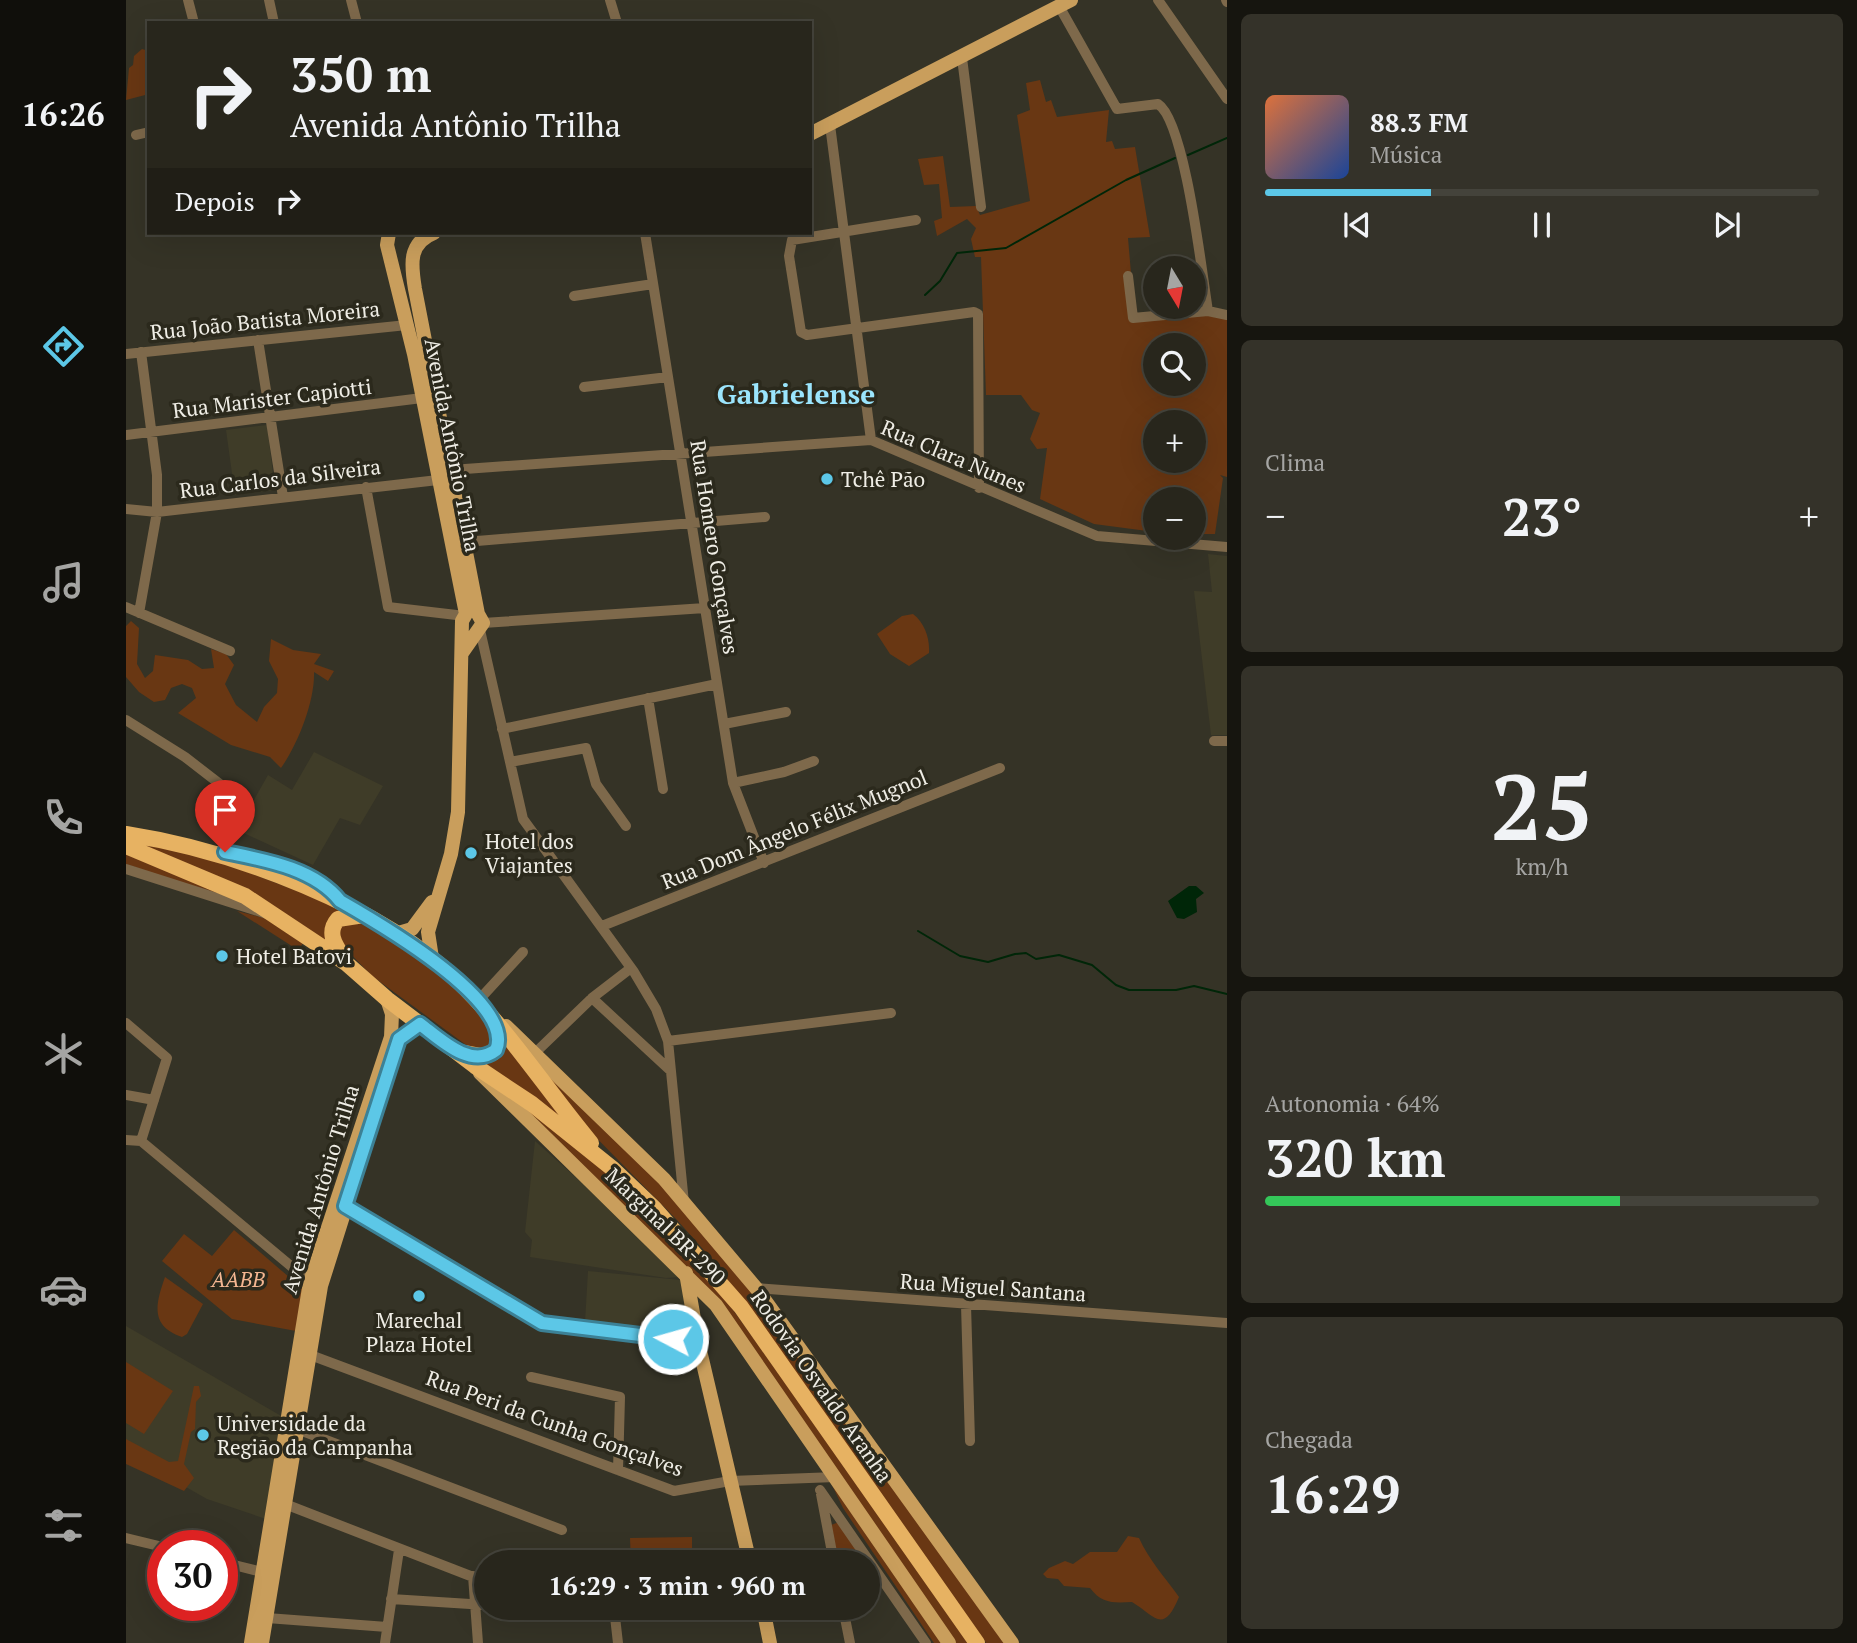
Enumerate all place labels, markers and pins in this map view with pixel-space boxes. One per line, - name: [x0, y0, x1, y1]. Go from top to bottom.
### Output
- place label: Tchê Pão: [841, 465, 925, 493]
- marker: Tchê Pão: [819, 471, 835, 487]
- pin: [195, 780, 255, 852]
- place label: Hotel dos Viajantes: [485, 827, 574, 879]
- marker: Hotel dos Viajantes: [463, 845, 479, 861]
- place label: Hotel Batovi: [236, 942, 352, 970]
- marker: Hotel Batovi: [214, 948, 230, 964]
- marker: Marechal Plaza Hotel: [411, 1288, 427, 1304]
- place label: Marechal Plaza Hotel: [366, 1306, 472, 1358]
- place label: Universidade da Região da Campanha: [217, 1409, 413, 1461]
- marker: Universidade da Região da Campanha: [195, 1427, 211, 1443]

